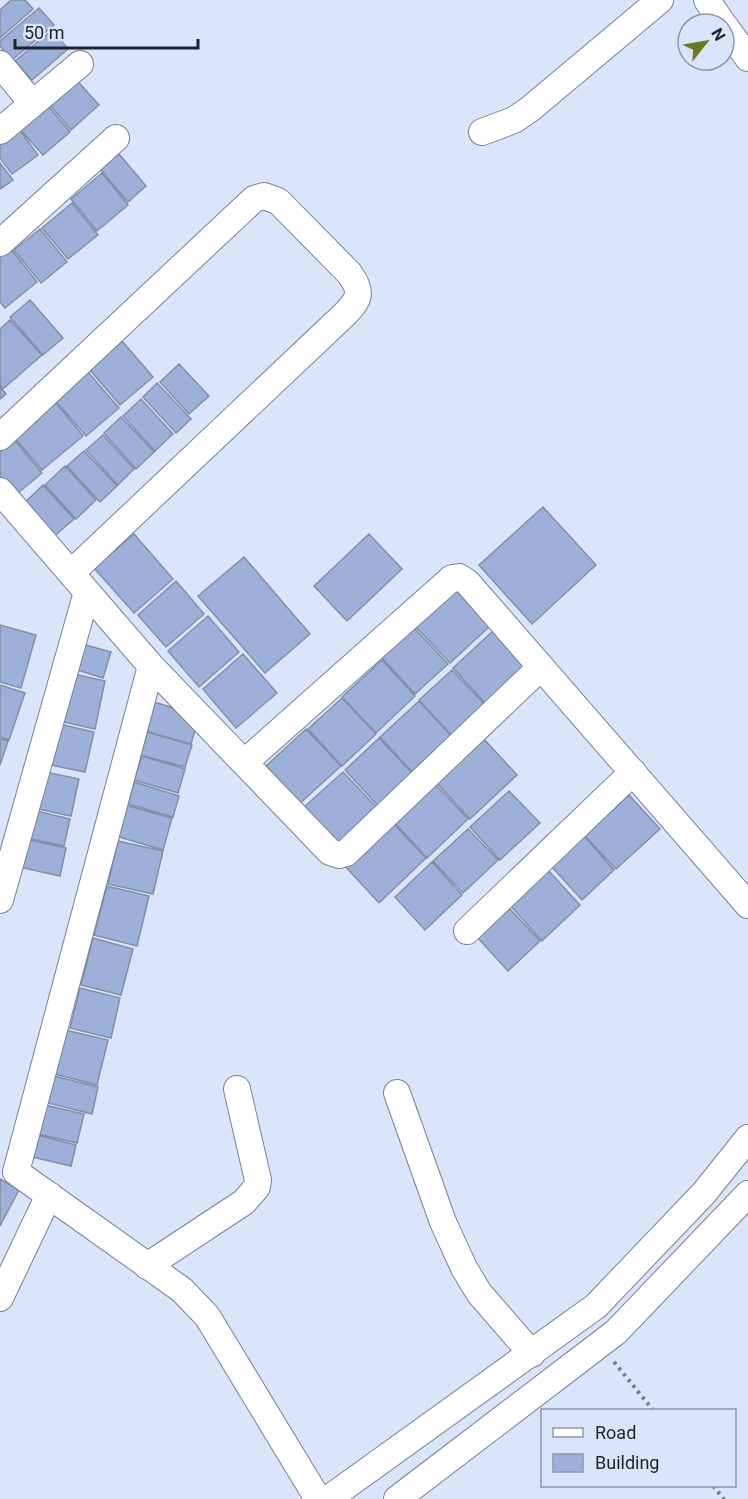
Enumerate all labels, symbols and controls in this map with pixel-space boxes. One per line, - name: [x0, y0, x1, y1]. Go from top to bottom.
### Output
- scale bar: [15, 12, 198, 50]
- north arrow: [676, 12, 736, 72]
- text: 50 m: [24, 22, 64, 43]
- text: N: [707, 25, 729, 44]
- legend: [541, 1409, 736, 1487]
- text: Road: [595, 1422, 636, 1443]
- text: Building: [595, 1452, 659, 1473]

